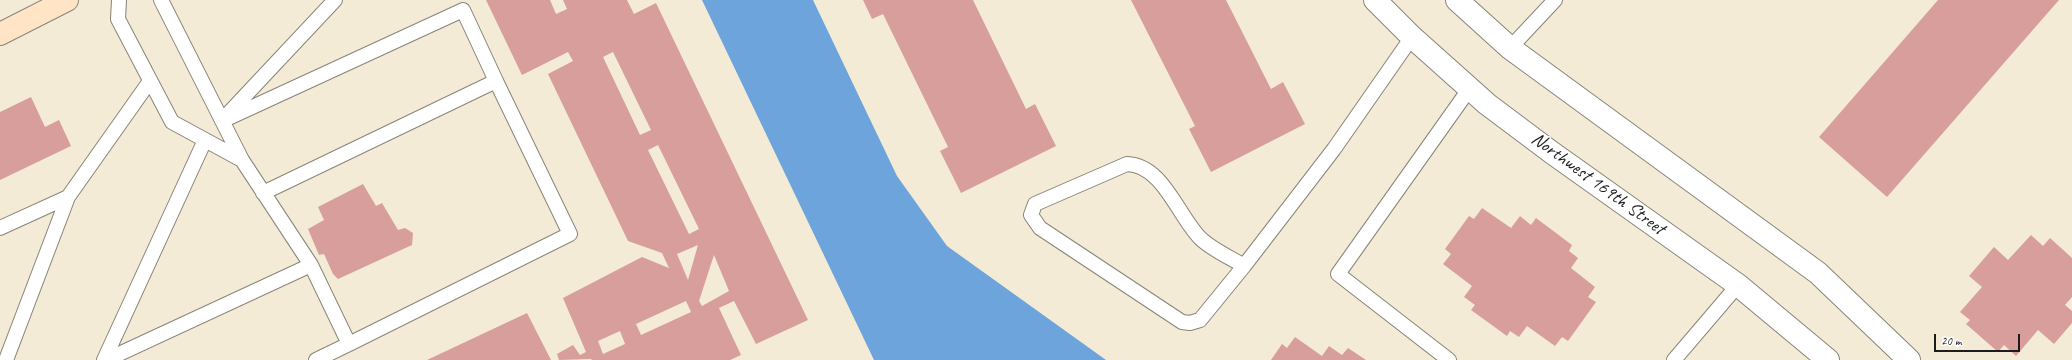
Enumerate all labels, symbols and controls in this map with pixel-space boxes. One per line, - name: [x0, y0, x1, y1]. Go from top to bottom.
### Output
- street label: Northwest 169th Street: [1527, 128, 1669, 240]
- scale bar: [1936, 326, 2022, 352]
- text: 20 m: [1941, 333, 1961, 349]

